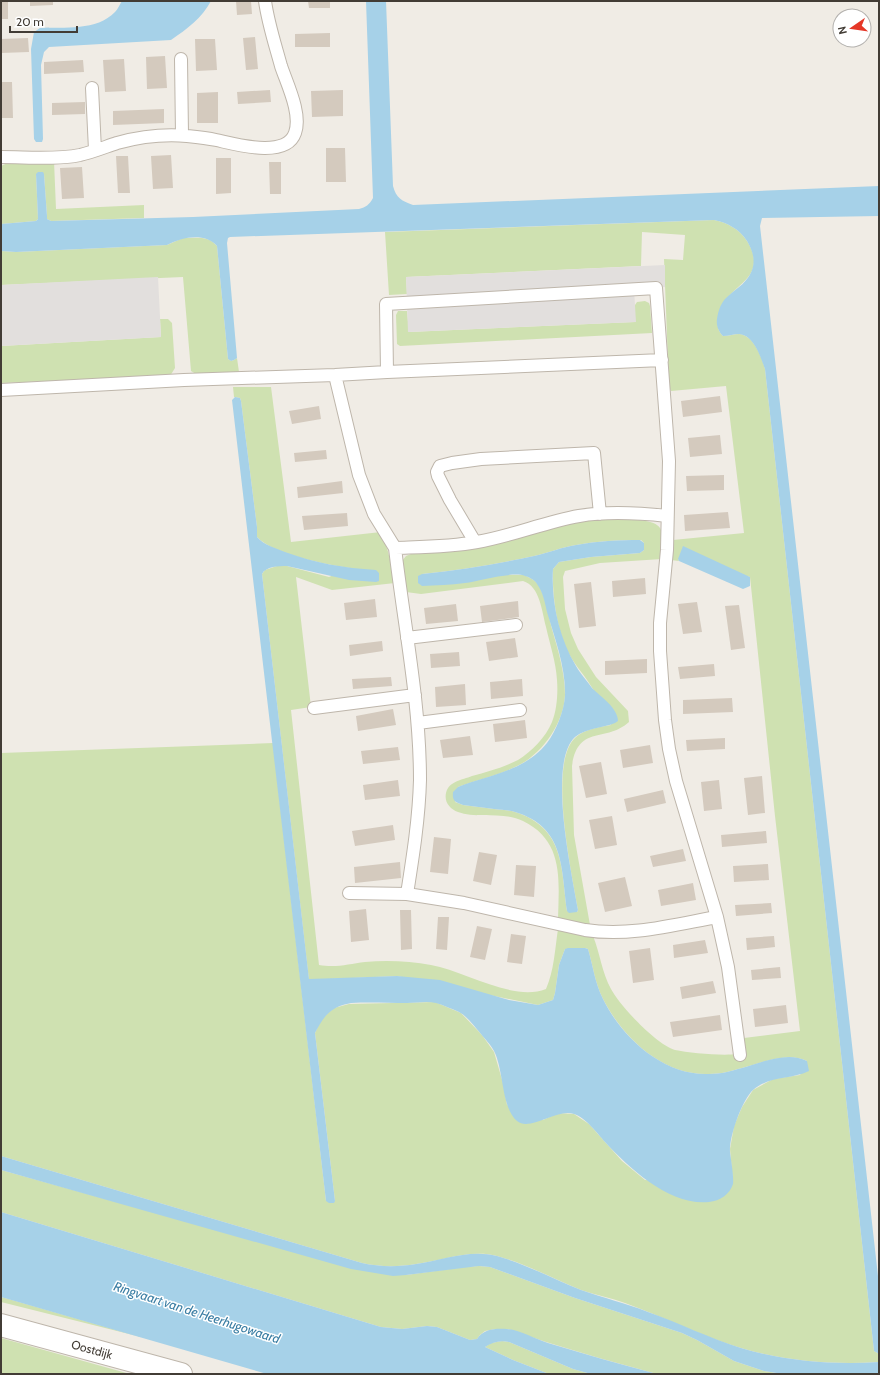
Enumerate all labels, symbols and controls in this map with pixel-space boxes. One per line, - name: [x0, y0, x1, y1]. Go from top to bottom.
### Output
- scale bar: [10, 8, 77, 34]
- north arrow: [832, 8, 872, 48]
- text: 20 m: [16, 14, 44, 29]
- text: N: [835, 25, 850, 36]
- water label: Ringvaart van de Heerhugowaard: [112, 1278, 282, 1347]
- street label: Oostdijk: [70, 1336, 115, 1362]

